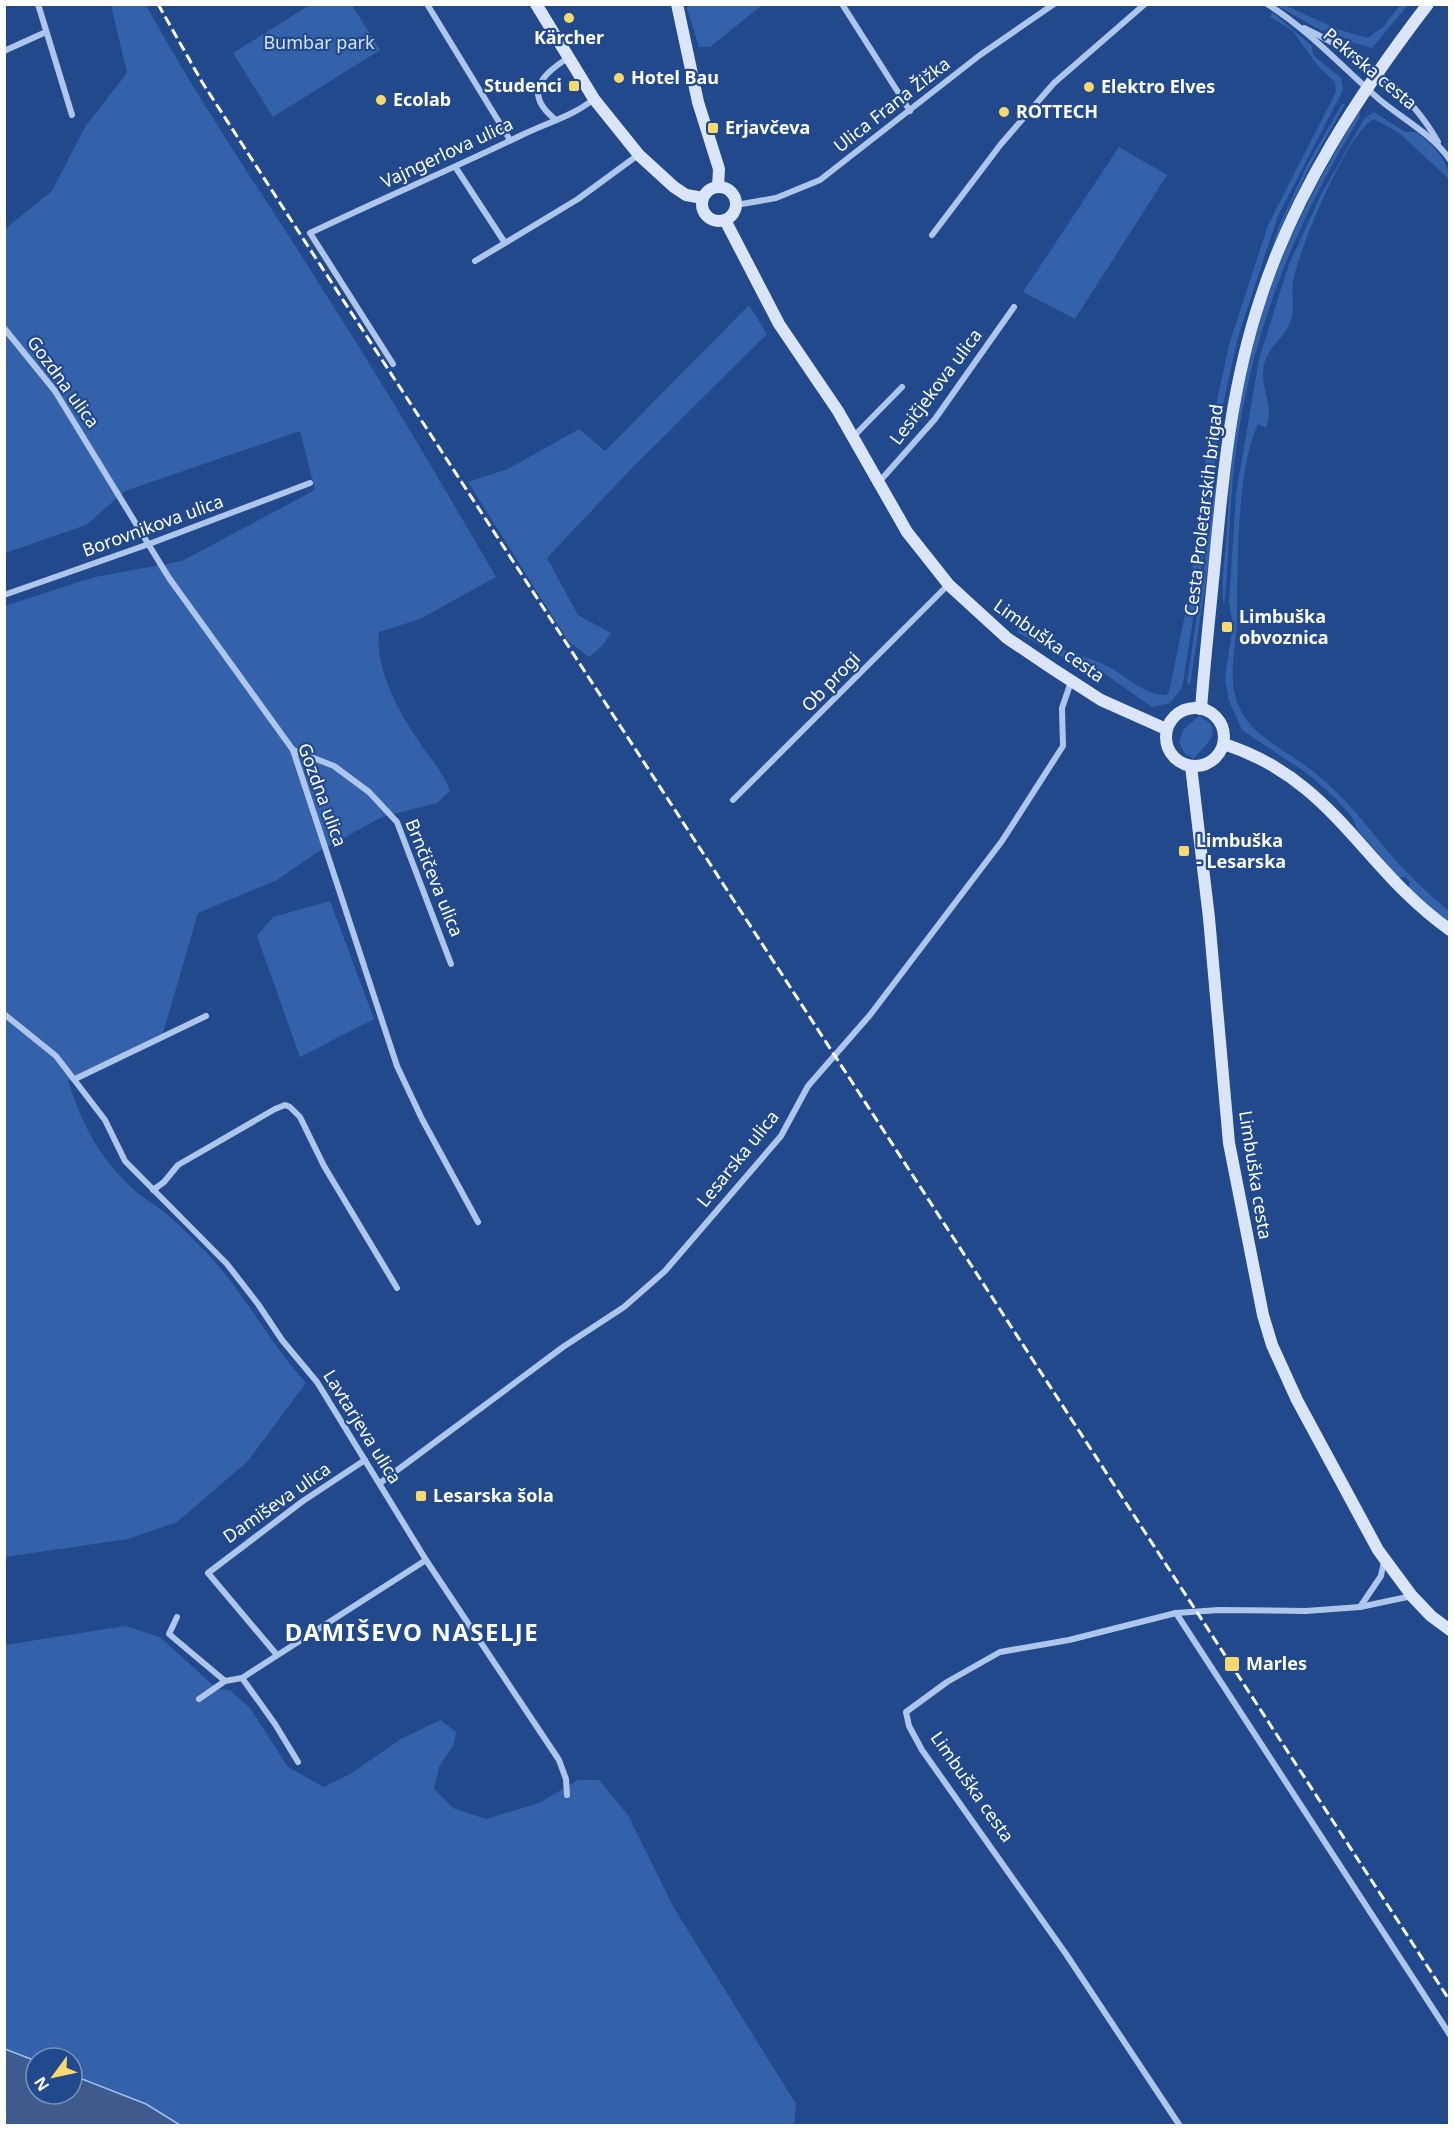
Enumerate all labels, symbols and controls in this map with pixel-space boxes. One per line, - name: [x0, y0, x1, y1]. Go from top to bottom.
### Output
- marker: Kärcher: [562, 11, 576, 25]
- street label: Pekrska cesta: [1319, 22, 1422, 114]
- place label: Kärcher: [534, 25, 604, 49]
- park label: Bumbar park: [263, 30, 375, 54]
- street label: Ulica Frana Žižka: [828, 51, 954, 157]
- place label: Hotel Bau: [631, 65, 719, 89]
- marker: Hotel Bau: [612, 71, 626, 85]
- place label: Studenci: [484, 73, 562, 97]
- place label: Elektro Elves: [1101, 74, 1215, 98]
- marker: Studenci: [567, 79, 581, 93]
- marker: Elektro Elves: [1082, 80, 1096, 94]
- place label: Ecolab: [393, 87, 451, 111]
- marker: Ecolab: [374, 93, 388, 107]
- place label: ROTTECH: [1016, 99, 1098, 123]
- marker: ROTTECH: [997, 105, 1011, 119]
- street label: Vajngerlova ulica: [377, 111, 517, 193]
- place label: Erjavčeva: [725, 115, 810, 139]
- marker: Erjavčeva: [706, 121, 720, 135]
- street label: Lesičjekova ulica: [884, 323, 987, 449]
- street label: Gozdna ulica: [22, 331, 105, 432]
- street label: Cesta Proletarskih brigad: [1178, 403, 1228, 617]
- street label: Borovnikova ulica: [79, 488, 226, 562]
- street label: Limbuška cesta: [989, 593, 1110, 687]
- place label: Limbuška obvoznica: [1239, 604, 1329, 649]
- marker: Limbuška obvoznica: [1220, 620, 1234, 634]
- street label: Ob progi: [796, 646, 865, 716]
- street label: Gozdna ulica: [293, 740, 353, 850]
- street label: Brnčičeva ulica: [400, 815, 469, 940]
- place label: Limbuška - Lesarska: [1196, 828, 1286, 873]
- marker: Limbuška - Lesarska: [1177, 844, 1191, 858]
- street label: Lesarska ulica: [691, 1105, 784, 1212]
- street label: Limbuška cesta: [1234, 1109, 1278, 1241]
- street label: Lavtarjeva ulica: [318, 1365, 408, 1488]
- street label: Damiševa ulica: [218, 1456, 335, 1548]
- place label: Lesarska šola: [433, 1483, 554, 1507]
- marker: Lesarska šola: [414, 1489, 428, 1503]
- district label: DAMIŠEVO NASELJE: [285, 1615, 539, 1648]
- place label: Marles: [1246, 1651, 1307, 1675]
- marker: Marles: [1223, 1655, 1241, 1673]
- street label: Limbuška cesta: [926, 1726, 1020, 1847]
- north arrow: [24, 2046, 84, 2106]
- text: N: [29, 2073, 54, 2096]

